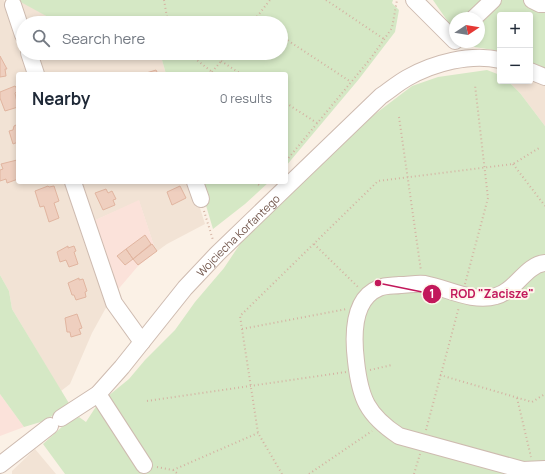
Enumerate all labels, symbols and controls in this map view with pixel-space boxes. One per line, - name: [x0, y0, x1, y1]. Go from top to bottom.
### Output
- north arrow: [449, 12, 485, 48]
- map controls: [497, 12, 533, 84]
- button: +: [497, 12, 533, 48]
- search box: [16, 16, 288, 60]
- icon: search: [30, 27, 52, 49]
- text: Search here: [62, 28, 145, 49]
- button: −: [497, 48, 533, 84]
- text: Nearby: [32, 87, 90, 110]
- text: 0 results: [220, 89, 272, 107]
- street label: Wojciecha Korfantego: [193, 190, 283, 279]
- callout: ROD "Zacisze": [422, 282, 541, 306]
- text: 1: [429, 285, 435, 302]
- text: ROD "Zacisze": [450, 285, 534, 302]

